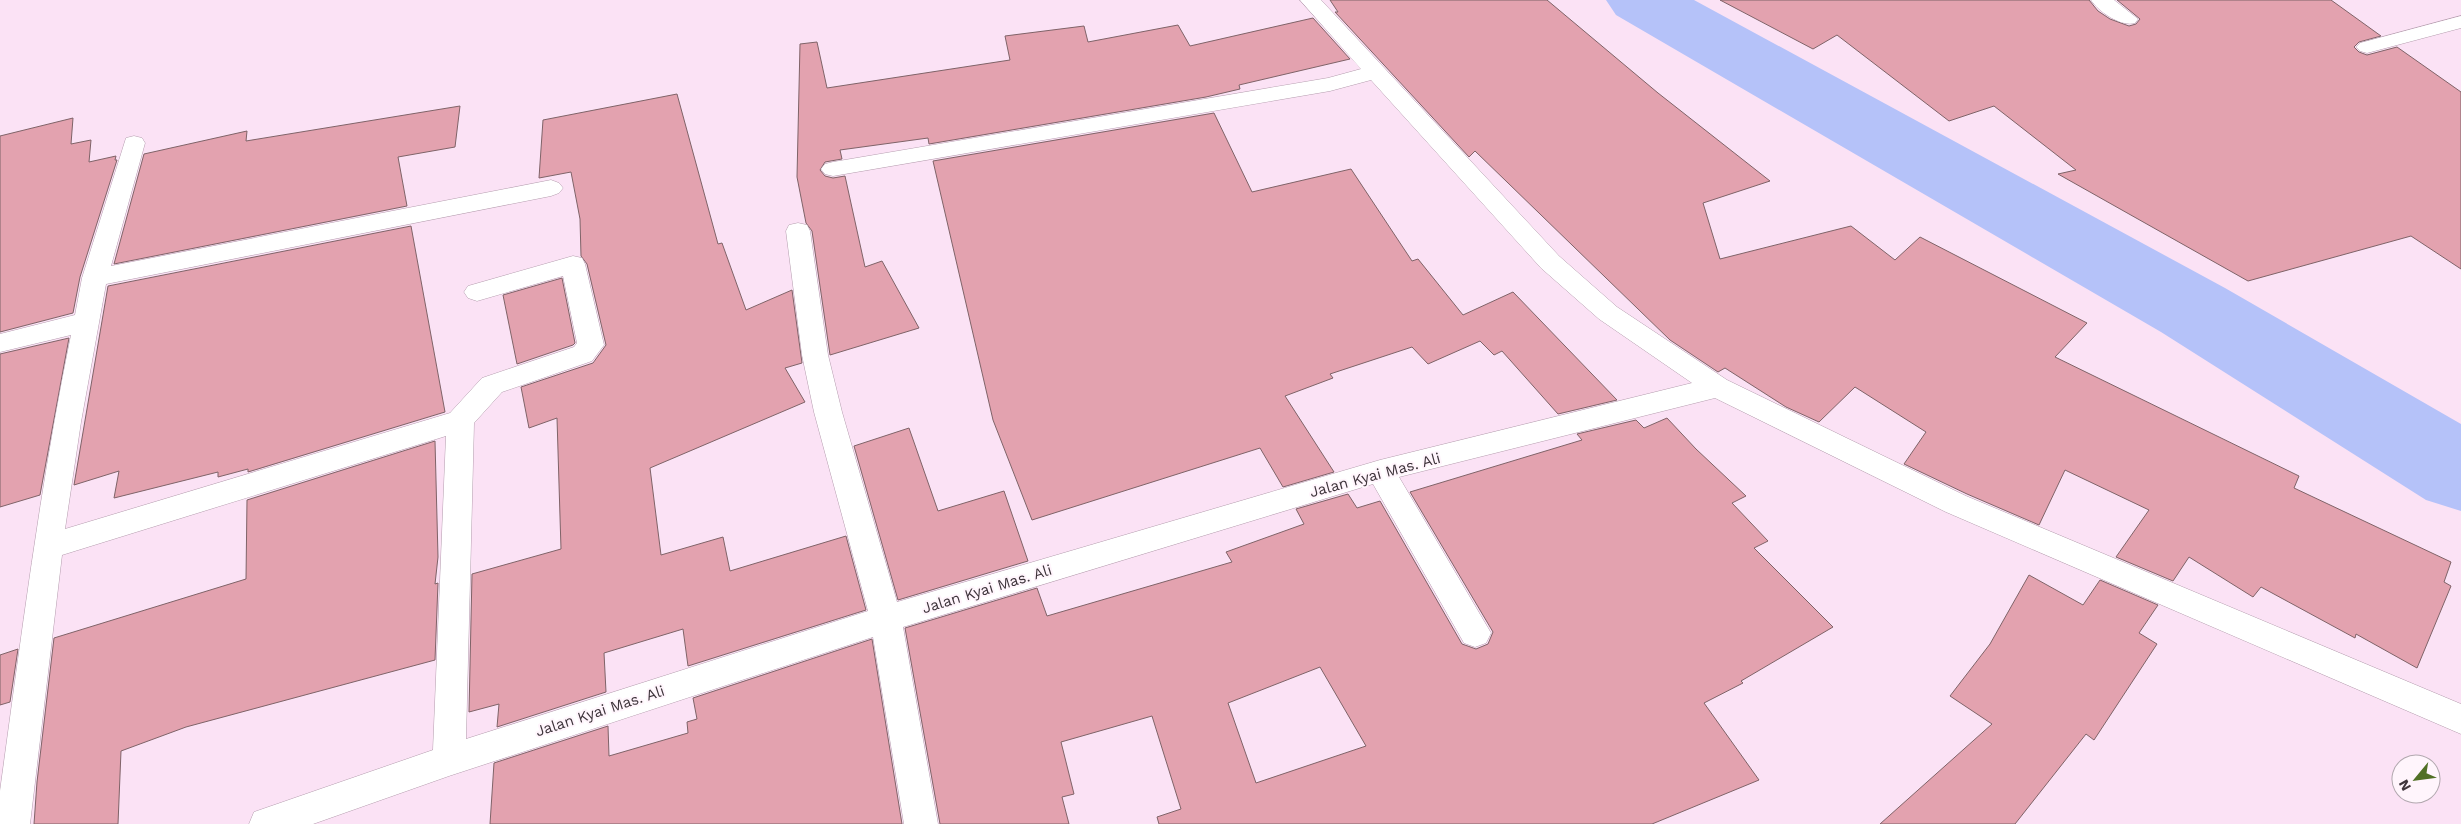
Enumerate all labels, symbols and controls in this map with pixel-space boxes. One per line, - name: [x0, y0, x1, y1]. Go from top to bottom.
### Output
- street label: Jalan Kyai Mas. Ali: [1308, 449, 1442, 501]
- street label: Jalan Kyai Mas. Ali: [920, 561, 1054, 617]
- street label: Jalan Kyai Mas. Ali: [533, 682, 667, 740]
- north arrow: [2391, 754, 2441, 804]
- text: N: [2395, 777, 2414, 794]

